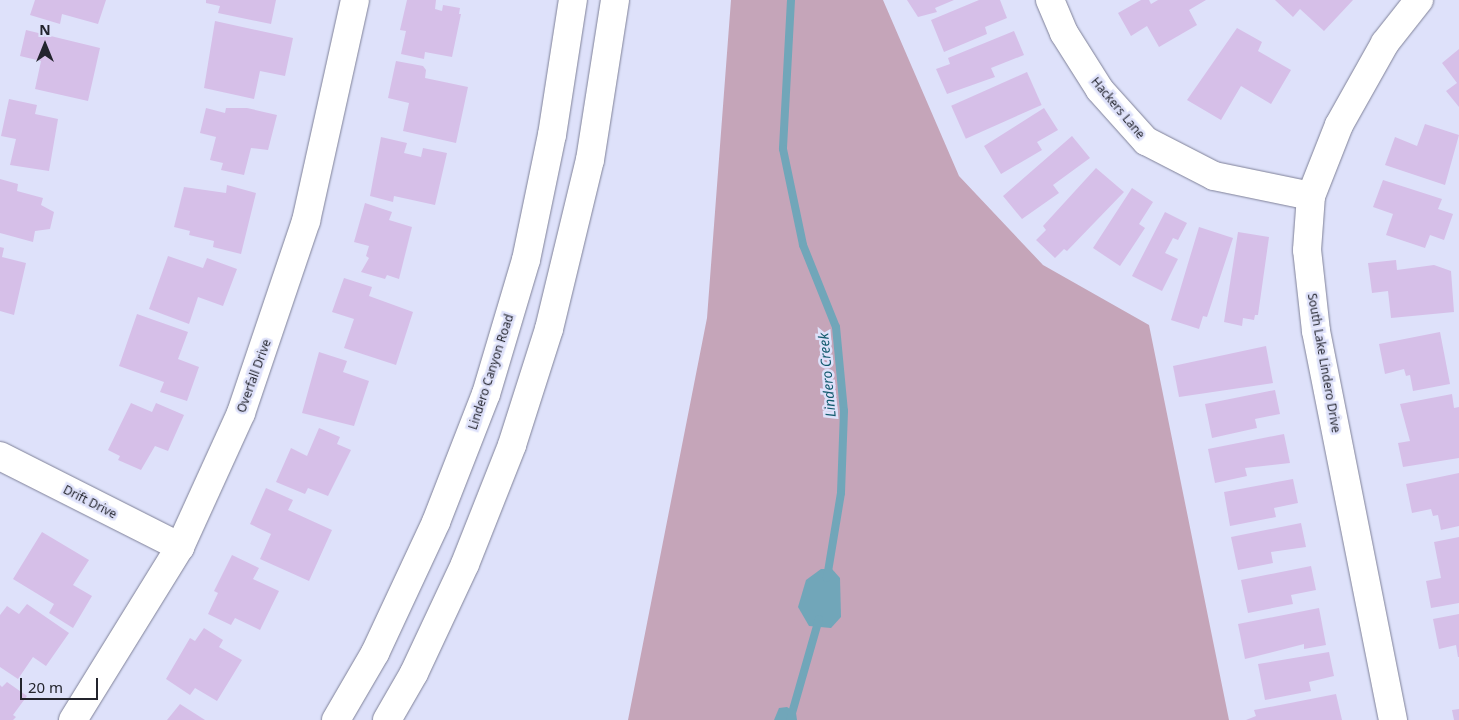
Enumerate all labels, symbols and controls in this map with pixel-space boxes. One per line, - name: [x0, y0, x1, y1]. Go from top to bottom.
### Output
- north arrow: [20, 20, 70, 70]
- text: N: [39, 20, 51, 39]
- street label: Hackers Lane: [1088, 74, 1148, 142]
- street label: South Lake Lindero Drive: [1305, 292, 1343, 434]
- street label: Lindero Canyon Road: [466, 312, 516, 432]
- water label: Lindero Creek: [815, 332, 839, 418]
- street label: Overfall Drive: [234, 337, 274, 415]
- street label: Drift Drive: [61, 482, 119, 522]
- scale bar: [22, 668, 100, 700]
- text: 20 m: [28, 677, 63, 697]

